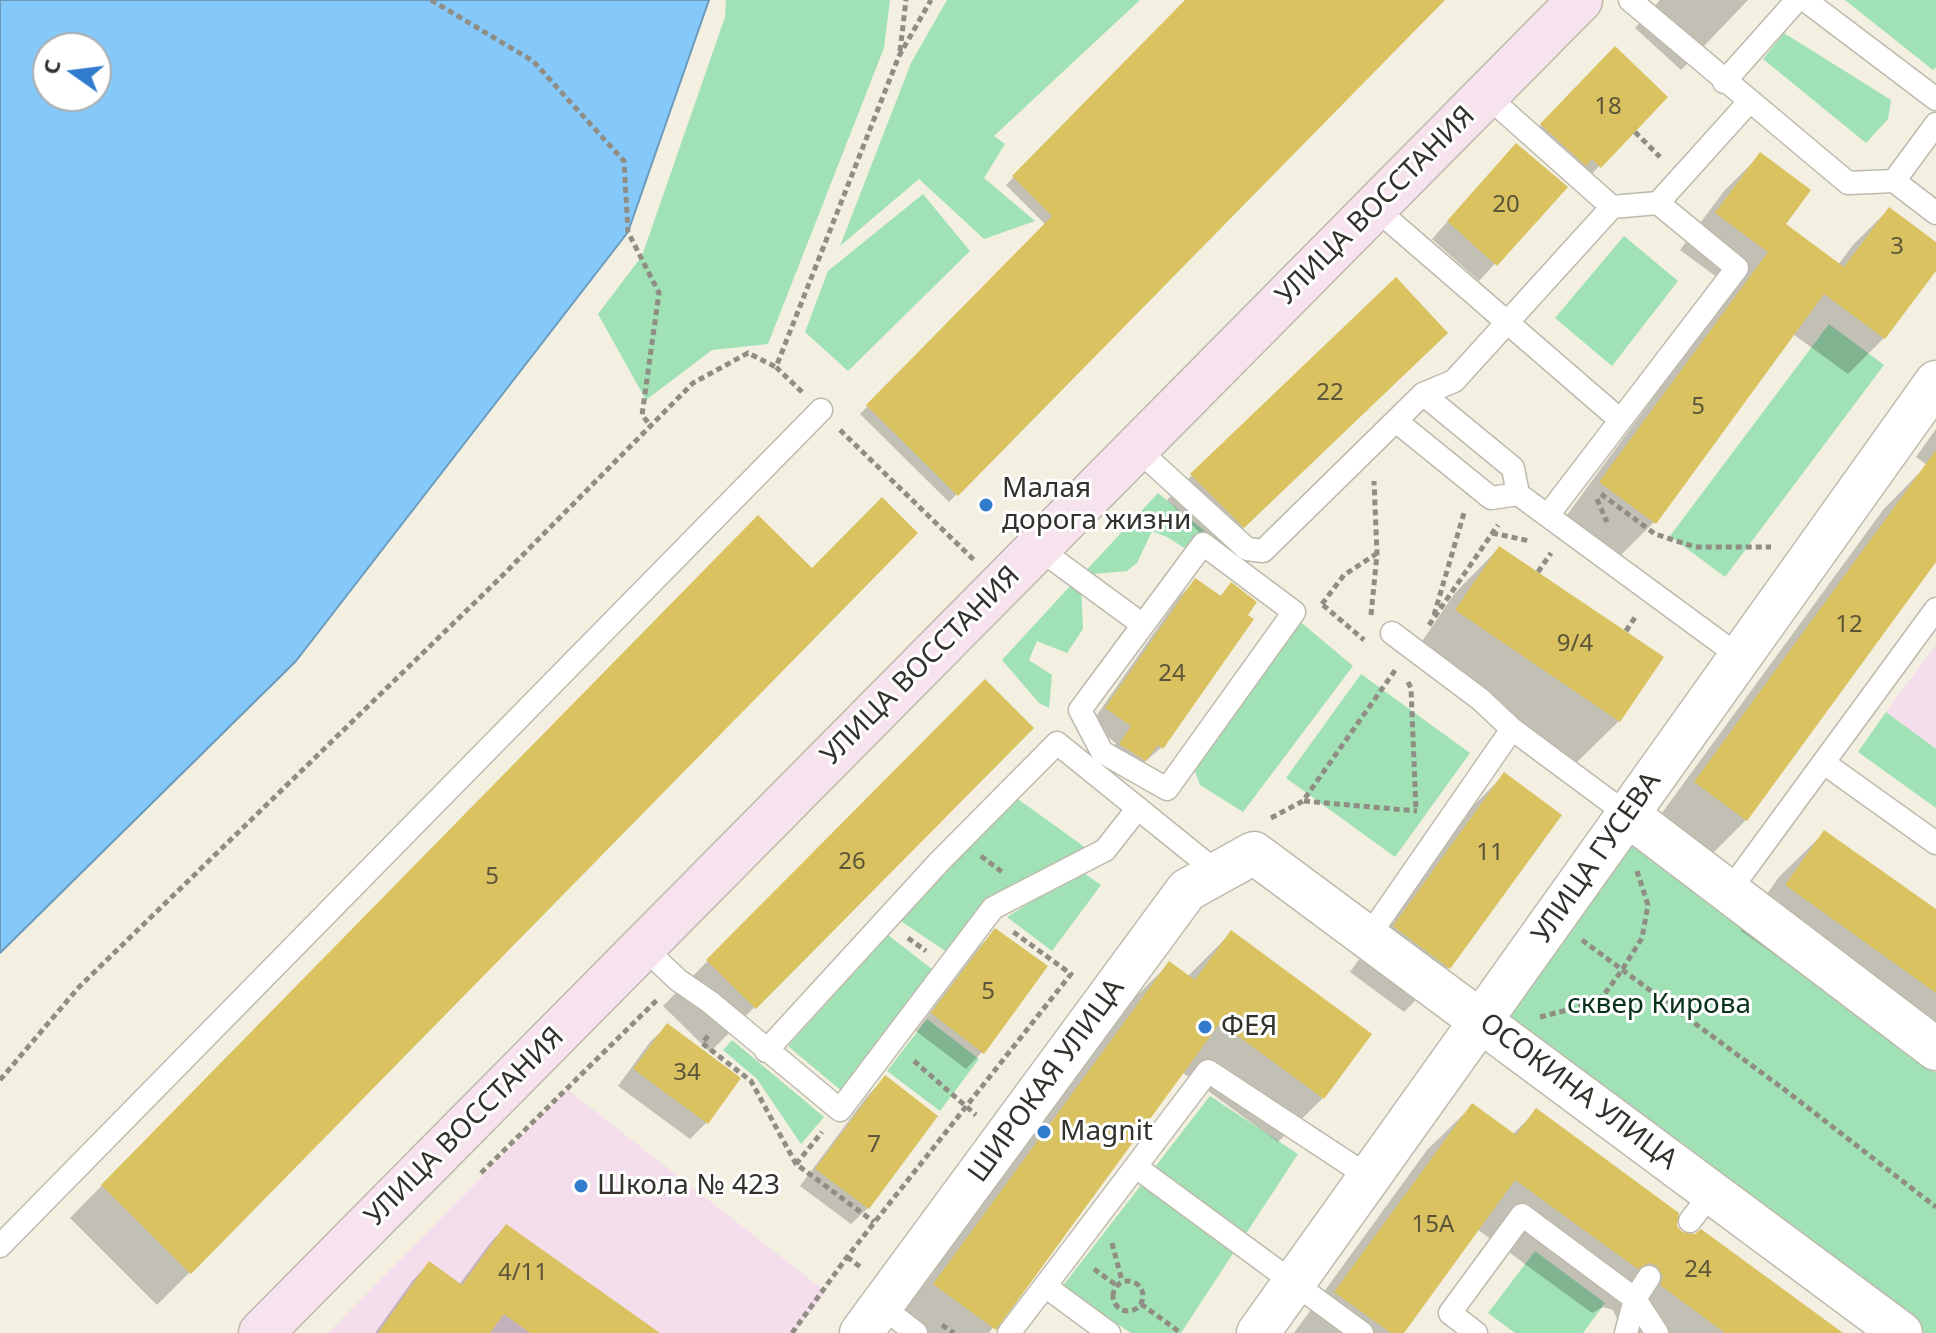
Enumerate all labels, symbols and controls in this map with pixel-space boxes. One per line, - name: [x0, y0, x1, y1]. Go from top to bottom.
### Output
- north arrow: [32, 32, 112, 112]
- text: С: [34, 56, 67, 77]
- house number: 18: [1594, 93, 1622, 121]
- street label: УЛИЦА ВОССТАНИЯ: [1270, 100, 1482, 312]
- house number: 20: [1492, 191, 1520, 219]
- house number: 3: [1890, 233, 1904, 261]
- house number: 22: [1316, 379, 1344, 407]
- house number: 5: [1691, 393, 1705, 421]
- place label: Малая дорога жизни: [1002, 472, 1191, 538]
- marker: Малая дорога жизни: [977, 496, 995, 514]
- street label: УЛИЦА ВОССТАНИЯ: [815, 560, 1027, 772]
- house number: 12: [1835, 611, 1863, 639]
- house number: 9/4: [1557, 630, 1593, 658]
- house number: 24: [1158, 660, 1186, 688]
- street label: УЛИЦА ГУСЕВА: [1526, 766, 1668, 950]
- house number: 11: [1476, 839, 1504, 867]
- house number: 26: [838, 848, 866, 876]
- house number: 5: [485, 863, 499, 891]
- street label: ШИРОКАЯ УЛИЦА: [962, 973, 1132, 1189]
- house number: 5: [981, 978, 995, 1006]
- park label: сквер Кирова: [1567, 988, 1751, 1022]
- street label: ОСОКИНА УЛИЦА: [1473, 1007, 1683, 1177]
- place label: ФЕЯ: [1221, 1010, 1277, 1044]
- marker: ФЕЯ: [1196, 1018, 1214, 1036]
- street label: УЛИЦА ВОССТАНИЯ: [359, 1021, 571, 1233]
- house number: 34: [673, 1059, 701, 1087]
- place label: Magnit: [1060, 1115, 1153, 1149]
- marker: Magnit: [1035, 1123, 1053, 1141]
- house number: 7: [867, 1131, 881, 1159]
- place label: Школа № 423: [597, 1169, 780, 1203]
- marker: Школа № 423: [572, 1177, 590, 1195]
- house number: 15А: [1412, 1211, 1454, 1239]
- house number: 24: [1684, 1256, 1712, 1284]
- house number: 4/11: [498, 1259, 548, 1287]

